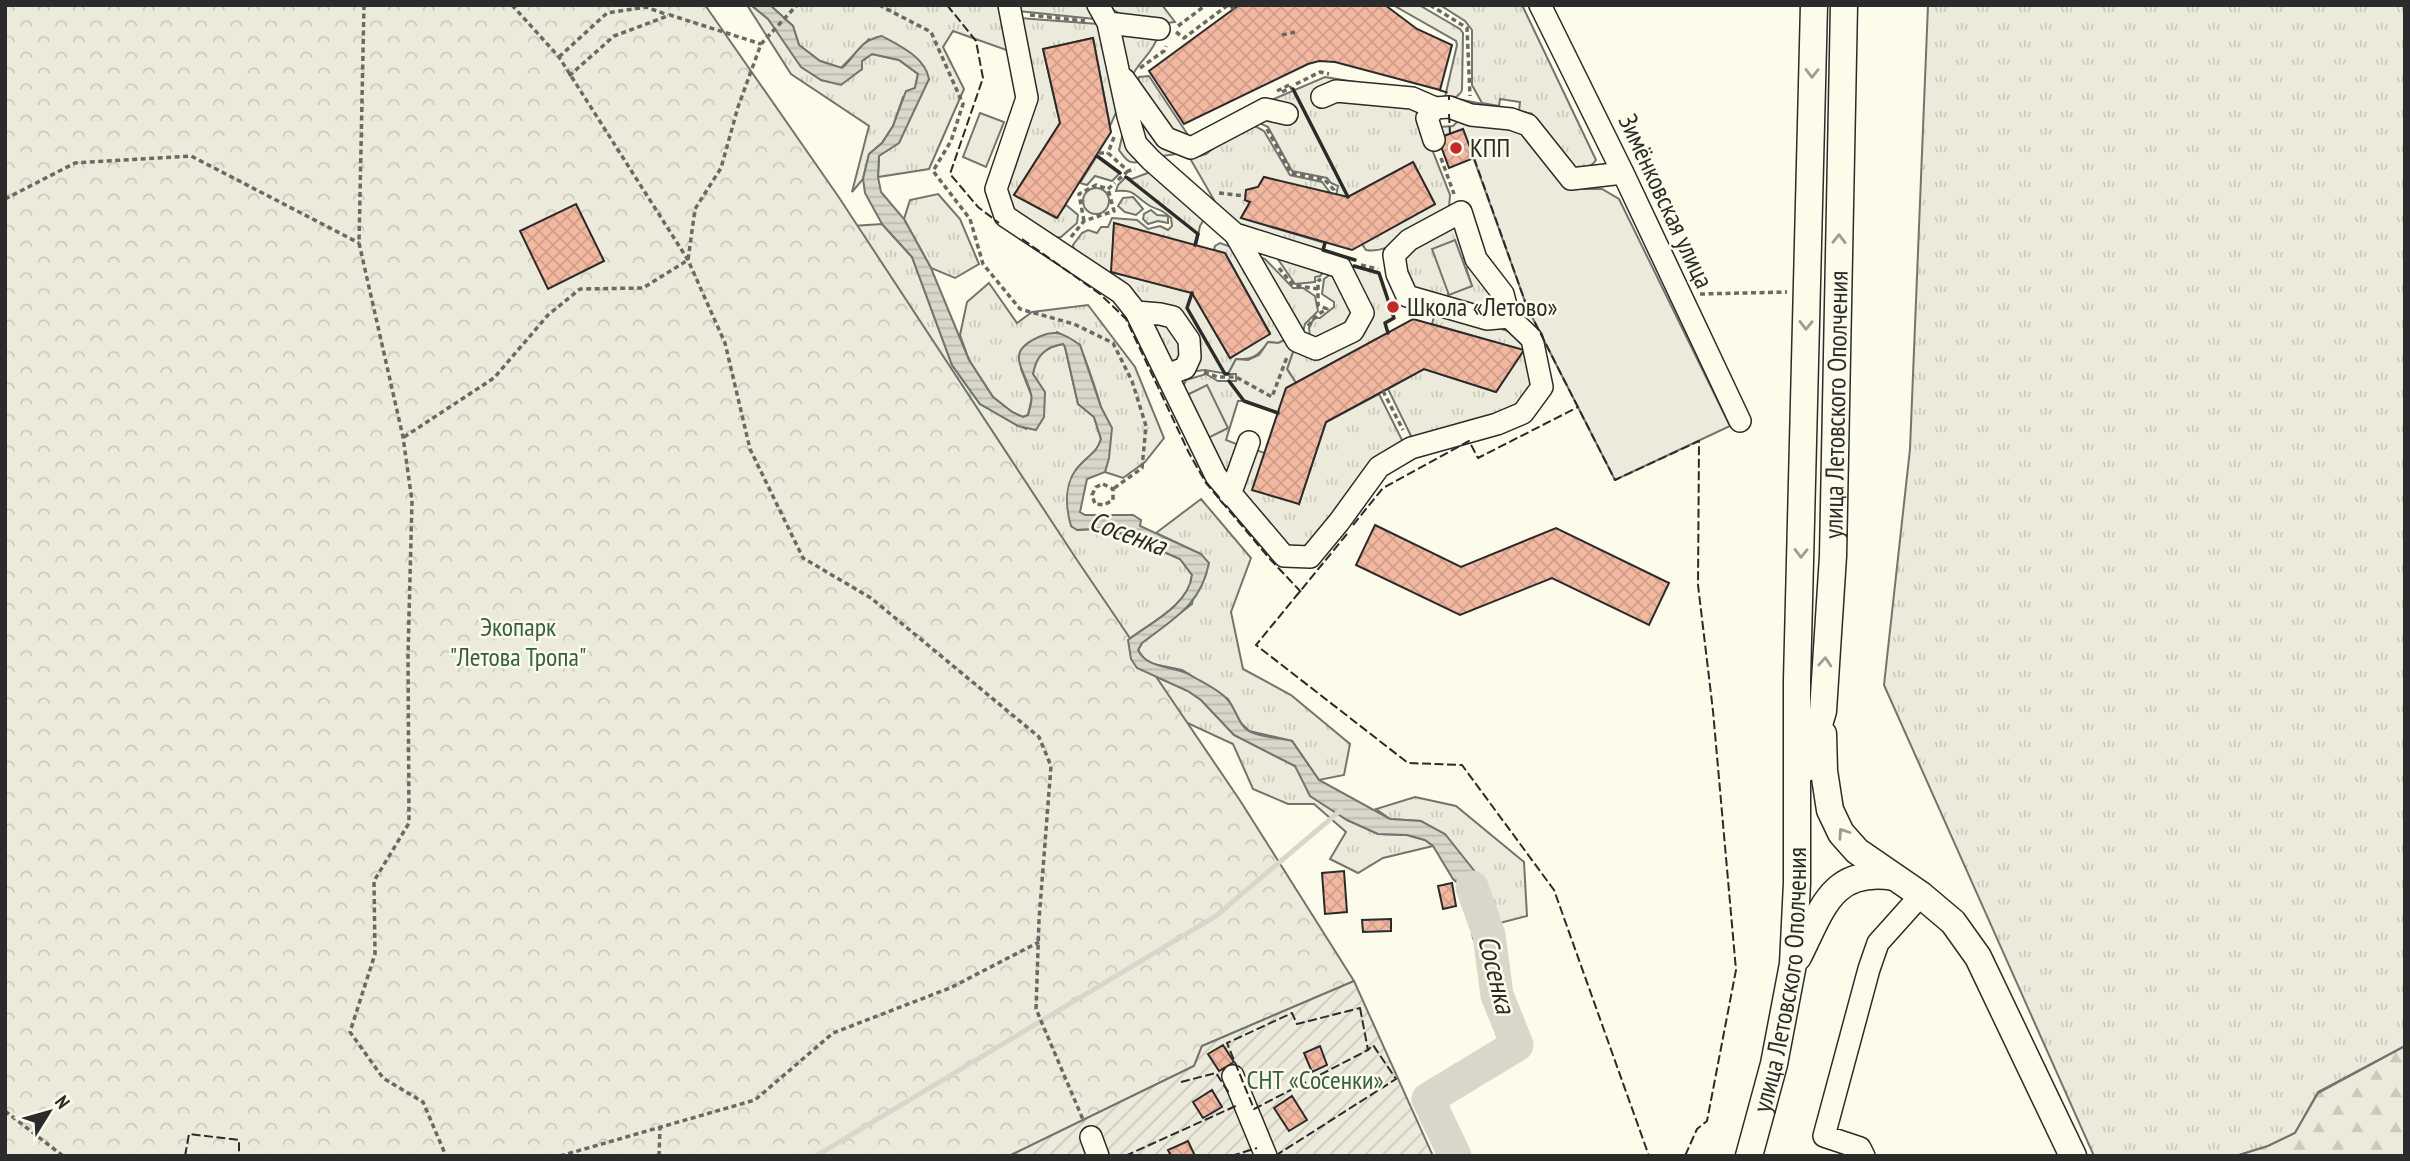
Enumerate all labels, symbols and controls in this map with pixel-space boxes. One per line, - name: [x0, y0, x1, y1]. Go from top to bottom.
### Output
- one-way arrow: [1805, 68, 1820, 79]
- street label: Зимёнковская улица: [1612, 108, 1721, 293]
- place label: КПП: [1470, 131, 1510, 164]
- marker: КПП: [1448, 140, 1464, 156]
- one-way arrow: [1832, 233, 1847, 244]
- street label: улица Летовского Ополчения: [1816, 270, 1855, 539]
- place label: Школа «Летово»: [1407, 290, 1558, 323]
- marker: Школа «Летово»: [1385, 299, 1401, 315]
- one-way arrow: [1798, 321, 1814, 331]
- water label: Сосенка: [1085, 502, 1173, 564]
- one-way arrow: [1793, 548, 1808, 559]
- park label: Экопарк "Летова Тропа": [450, 610, 586, 673]
- one-way arrow: [1817, 656, 1832, 667]
- one-way arrow: [1839, 828, 1851, 841]
- street label: улица Летовского Ополчения: [1745, 847, 1813, 1116]
- water label: Сосенка: [1470, 931, 1525, 1019]
- park label: СНТ «Сосенки»: [1247, 1063, 1383, 1096]
- north arrow: [14, 1077, 84, 1147]
- text: N: [50, 1090, 75, 1113]

